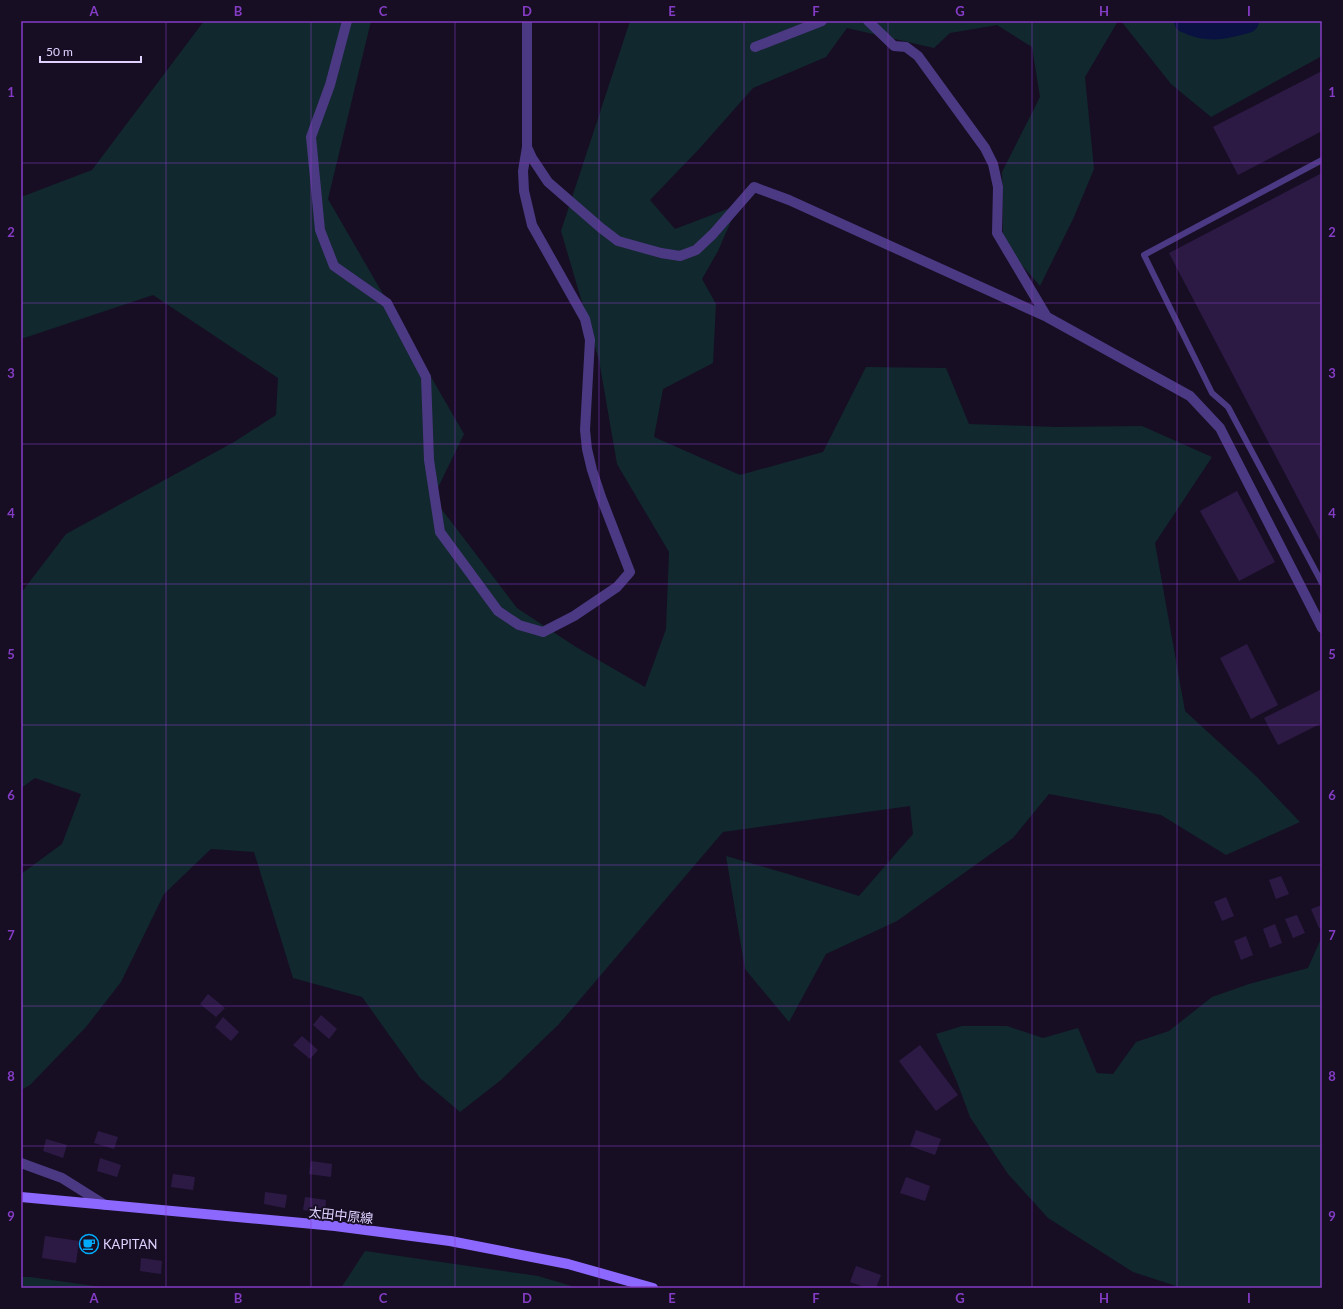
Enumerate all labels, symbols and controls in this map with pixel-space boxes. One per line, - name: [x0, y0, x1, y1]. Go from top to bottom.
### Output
- text: A: [88, 3, 99, 19]
- text: B: [234, 3, 243, 19]
- text: C: [379, 3, 388, 19]
- text: D: [522, 3, 532, 19]
- text: E: [668, 3, 676, 19]
- text: F: [812, 3, 820, 19]
- text: G: [955, 3, 965, 19]
- text: H: [1099, 3, 1109, 19]
- text: I: [1247, 3, 1251, 19]
- scale bar: [40, 38, 141, 64]
- text: 50 m: [46, 44, 73, 59]
- text: 1: [7, 84, 15, 100]
- text: 1: [1328, 84, 1336, 100]
- text: 2: [7, 224, 15, 240]
- text: 2: [1328, 224, 1336, 240]
- text: 3: [7, 365, 15, 381]
- text: 3: [1328, 365, 1336, 381]
- text: 4: [7, 505, 15, 521]
- text: 4: [1328, 505, 1336, 521]
- text: 5: [7, 646, 15, 662]
- text: 5: [1328, 646, 1336, 662]
- text: 6: [7, 787, 15, 803]
- text: 6: [1328, 787, 1336, 803]
- text: 7: [7, 927, 15, 943]
- text: 7: [1328, 927, 1336, 943]
- text: 8: [7, 1068, 15, 1084]
- text: 8: [1328, 1068, 1336, 1084]
- street label: 太田中原線: [308, 1204, 374, 1226]
- text: 9: [7, 1208, 15, 1224]
- text: 9: [1328, 1208, 1336, 1224]
- cafe icon: KAPITAN: [78, 1233, 100, 1255]
- place label: KAPITAN: [103, 1236, 157, 1252]
- text: A: [88, 1290, 99, 1306]
- text: B: [234, 1290, 243, 1306]
- text: C: [379, 1290, 388, 1306]
- text: D: [522, 1290, 532, 1306]
- text: E: [668, 1290, 676, 1306]
- text: F: [812, 1290, 820, 1306]
- text: G: [955, 1290, 965, 1306]
- text: H: [1099, 1290, 1109, 1306]
- text: I: [1247, 1290, 1251, 1306]

